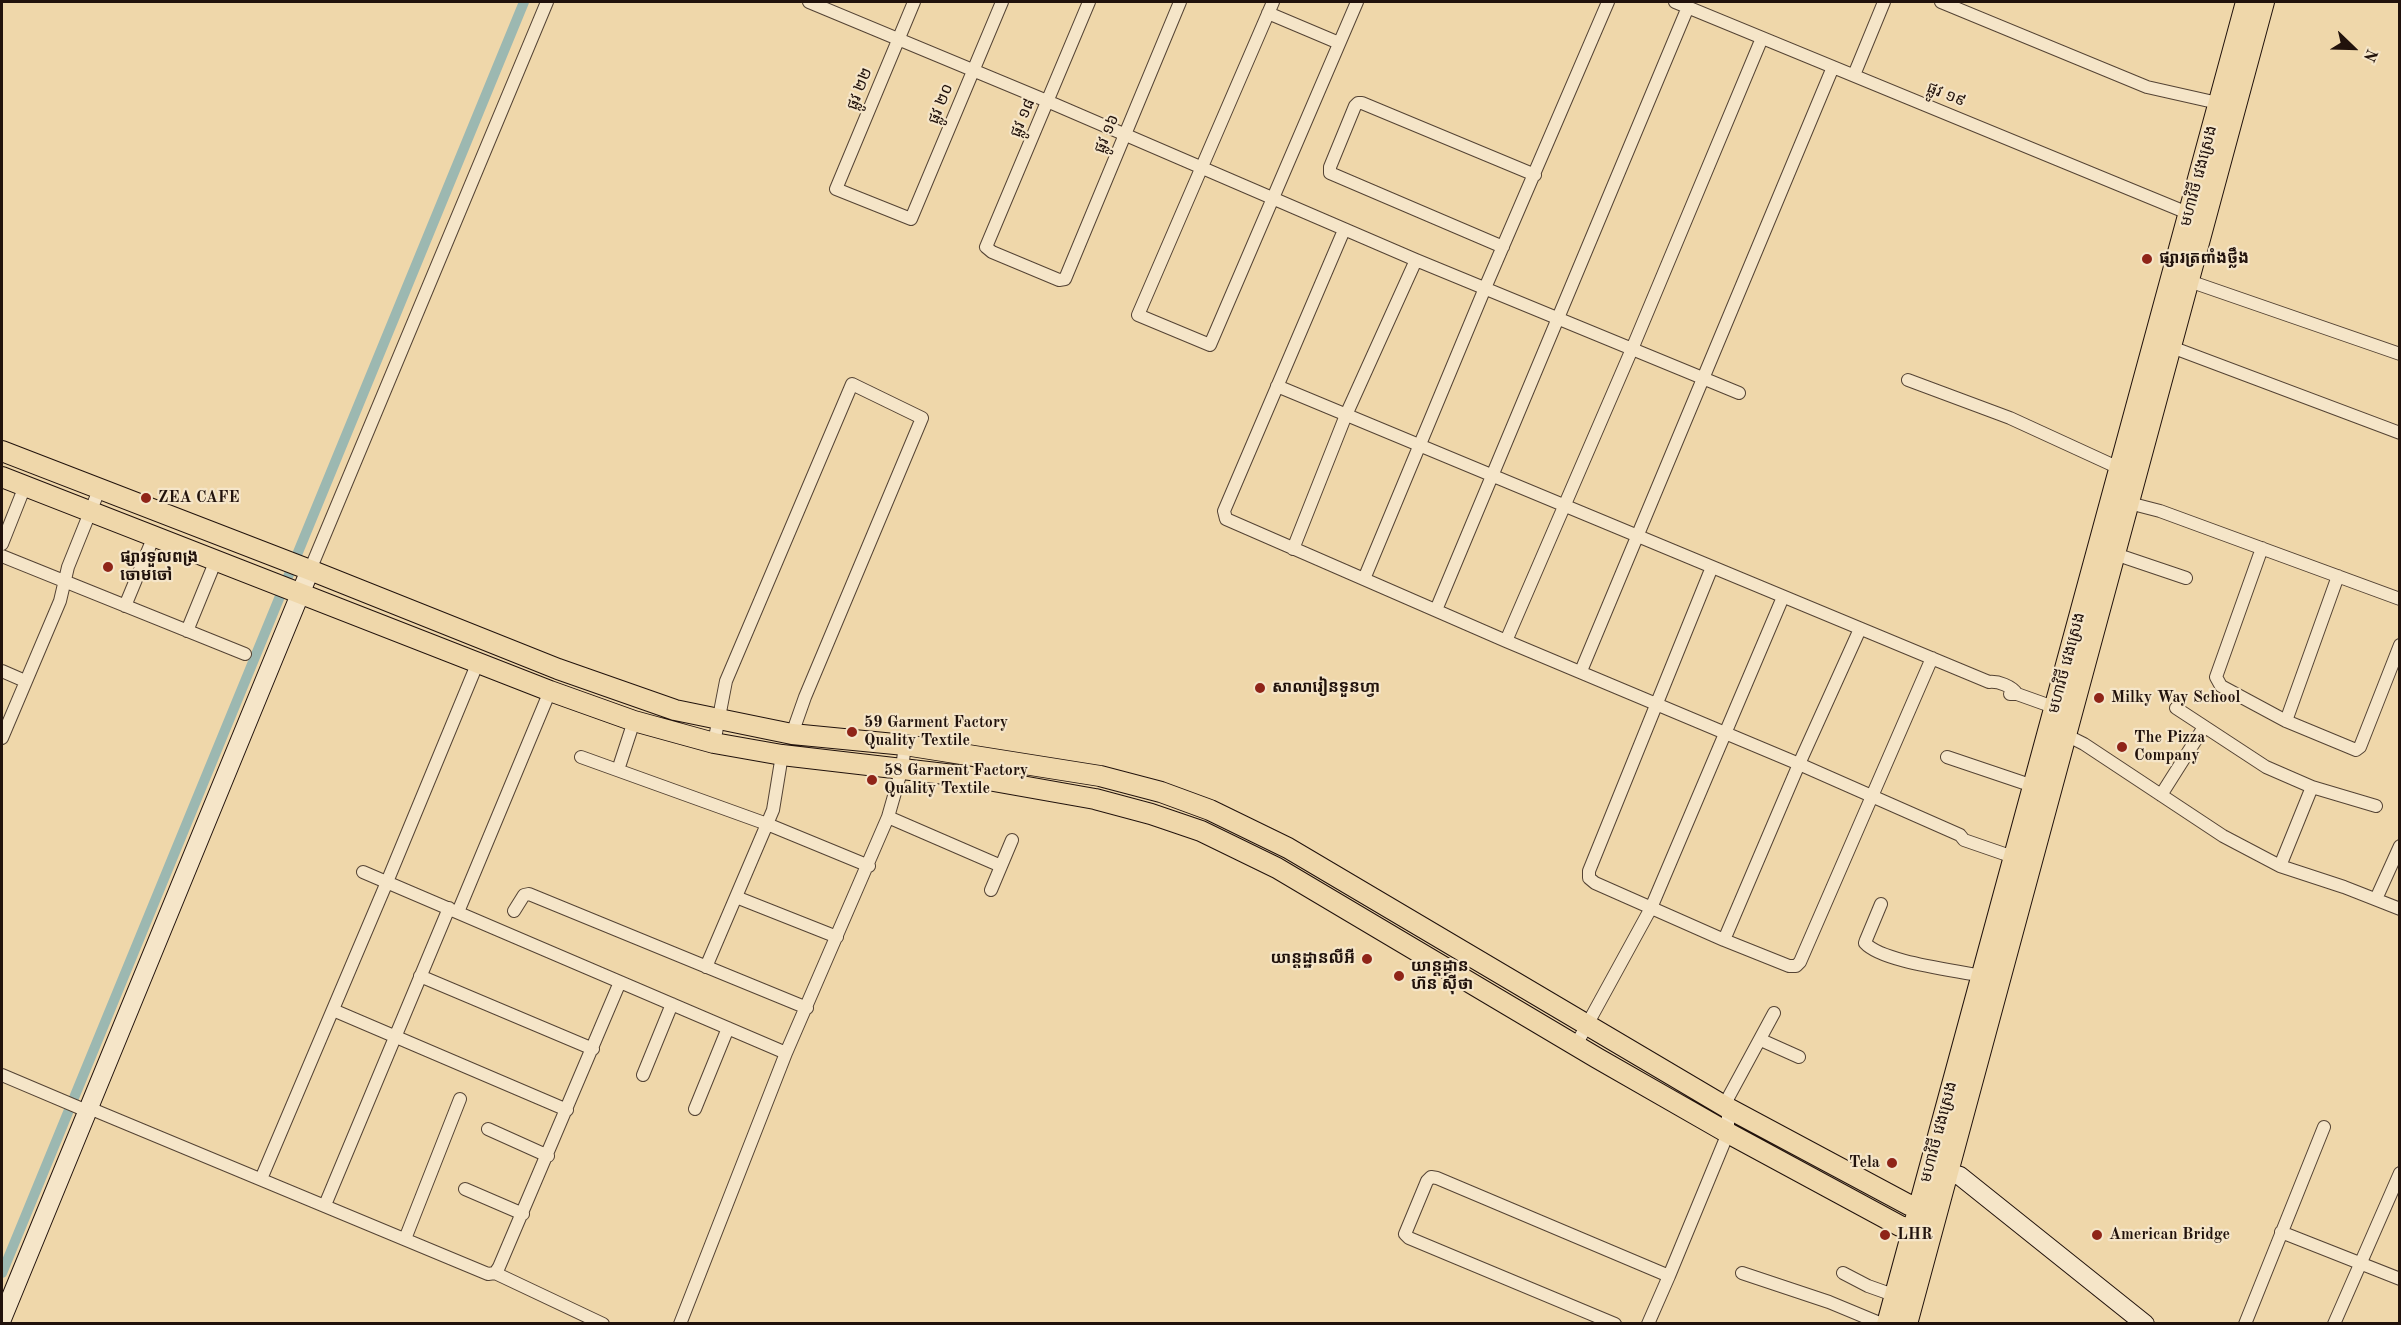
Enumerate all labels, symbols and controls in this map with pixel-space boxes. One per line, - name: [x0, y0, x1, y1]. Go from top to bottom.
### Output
- north arrow: [2323, 18, 2383, 78]
- text: N: [2360, 46, 2379, 64]
- street label: ផ្លូវ ២២: [843, 65, 877, 113]
- street label: ផ្លូវ ១៩: [1924, 79, 1968, 111]
- street label: ផ្លូវ ២០: [924, 81, 958, 127]
- street label: ផ្លូវ ១៨: [1006, 96, 1040, 140]
- street label: ផ្លូវ ១៦: [1090, 112, 1124, 156]
- street label: មហាវិថី វេងស្រេង: [2176, 123, 2222, 229]
- place label: ផ្សារត្រពាំងថ្លឹង: [2159, 249, 2249, 269]
- marker: ផ្សារត្រពាំងថ្លឹង: [2140, 252, 2154, 266]
- place label: ZEA CAFE: [158, 488, 240, 508]
- marker: ZEA CAFE: [139, 491, 153, 505]
- place label: ផ្សារទួលពង្រ ចោមចៅ: [120, 548, 198, 586]
- marker: ផ្សារទួលពង្រ ចោមចៅ: [101, 560, 115, 574]
- street label: មហាវិថី វេងស្រេង: [2044, 610, 2090, 716]
- place label: សាលារៀនទួនហ្វា: [1272, 678, 1380, 698]
- marker: សាលារៀនទួនហ្វា: [1253, 681, 1267, 695]
- place label: Milky Way School: [2111, 688, 2240, 708]
- marker: Milky Way School: [2092, 691, 2106, 705]
- place label: 59 Garment Factory Quality Textile: [864, 713, 1008, 751]
- marker: 59 Garment Factory Quality Textile: [845, 725, 859, 739]
- place label: The Pizza Company: [2134, 728, 2205, 766]
- marker: The Pizza Company: [2115, 740, 2129, 754]
- place label: 58 Garment Factory Quality Textile: [884, 761, 1028, 799]
- marker: 58 Garment Factory Quality Textile: [865, 773, 879, 787]
- place label: យាន្ដដ្ឋានលីអី: [1271, 949, 1355, 969]
- marker: យាន្ដដ្ឋានលីអី: [1360, 952, 1374, 966]
- place label: យាន្ដដ្ឋាន ហ៊ន ស៊ីថា: [1411, 957, 1473, 995]
- marker: យាន្ដដ្ឋាន ហ៊ន ស៊ីថា: [1392, 969, 1406, 983]
- street label: មហាវិថី វេងស្រេង: [1916, 1079, 1962, 1185]
- place label: Tela: [1849, 1153, 1880, 1173]
- marker: Tela: [1885, 1156, 1899, 1170]
- place label: LHR: [1897, 1225, 1933, 1245]
- place label: American Bridge: [2109, 1225, 2230, 1245]
- marker: LHR: [1878, 1228, 1892, 1242]
- marker: American Bridge: [2090, 1228, 2104, 1242]

